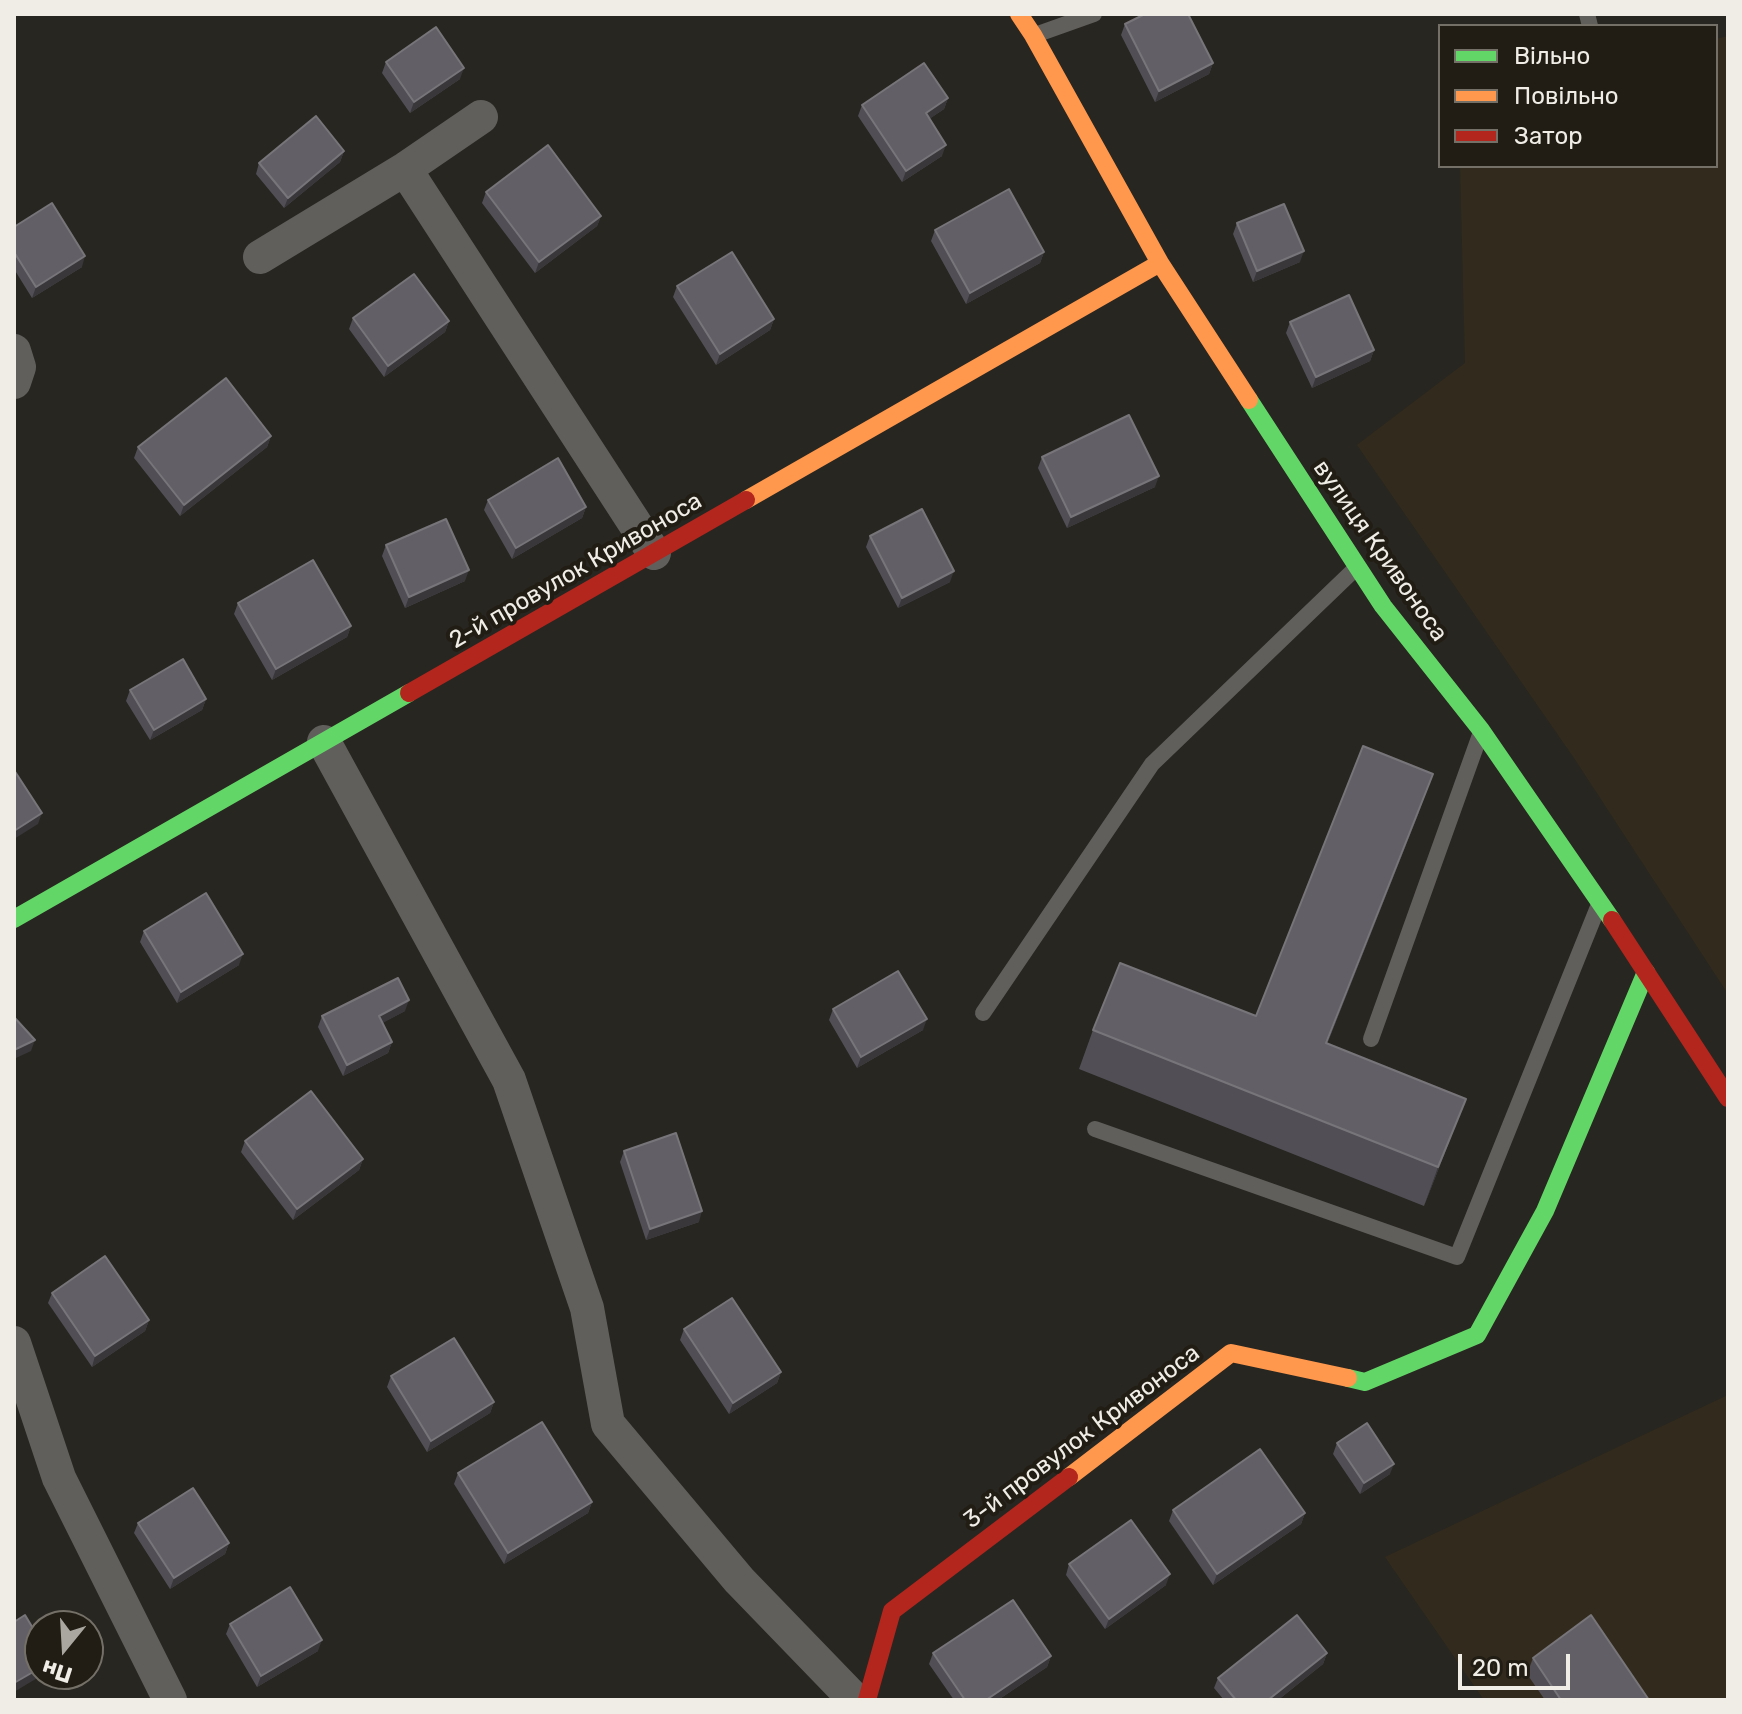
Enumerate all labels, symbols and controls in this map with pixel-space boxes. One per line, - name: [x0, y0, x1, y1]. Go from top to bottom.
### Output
- legend: [1438, 24, 1718, 168]
- text: Вільно: [1514, 42, 1590, 70]
- text: Повільно: [1514, 82, 1619, 110]
- text: Затор: [1514, 122, 1583, 150]
- street label: вулиця Кривоноса: [1307, 455, 1453, 647]
- street label: 2-й провулок Кривоноса: [445, 487, 707, 655]
- street label: 3-й провулок Кривоноса: [959, 1339, 1205, 1535]
- north arrow: [24, 1610, 104, 1690]
- scale bar: [1462, 1638, 1574, 1688]
- text: Пн: [38, 1654, 76, 1689]
- text: 20 m: [1472, 1654, 1529, 1682]

